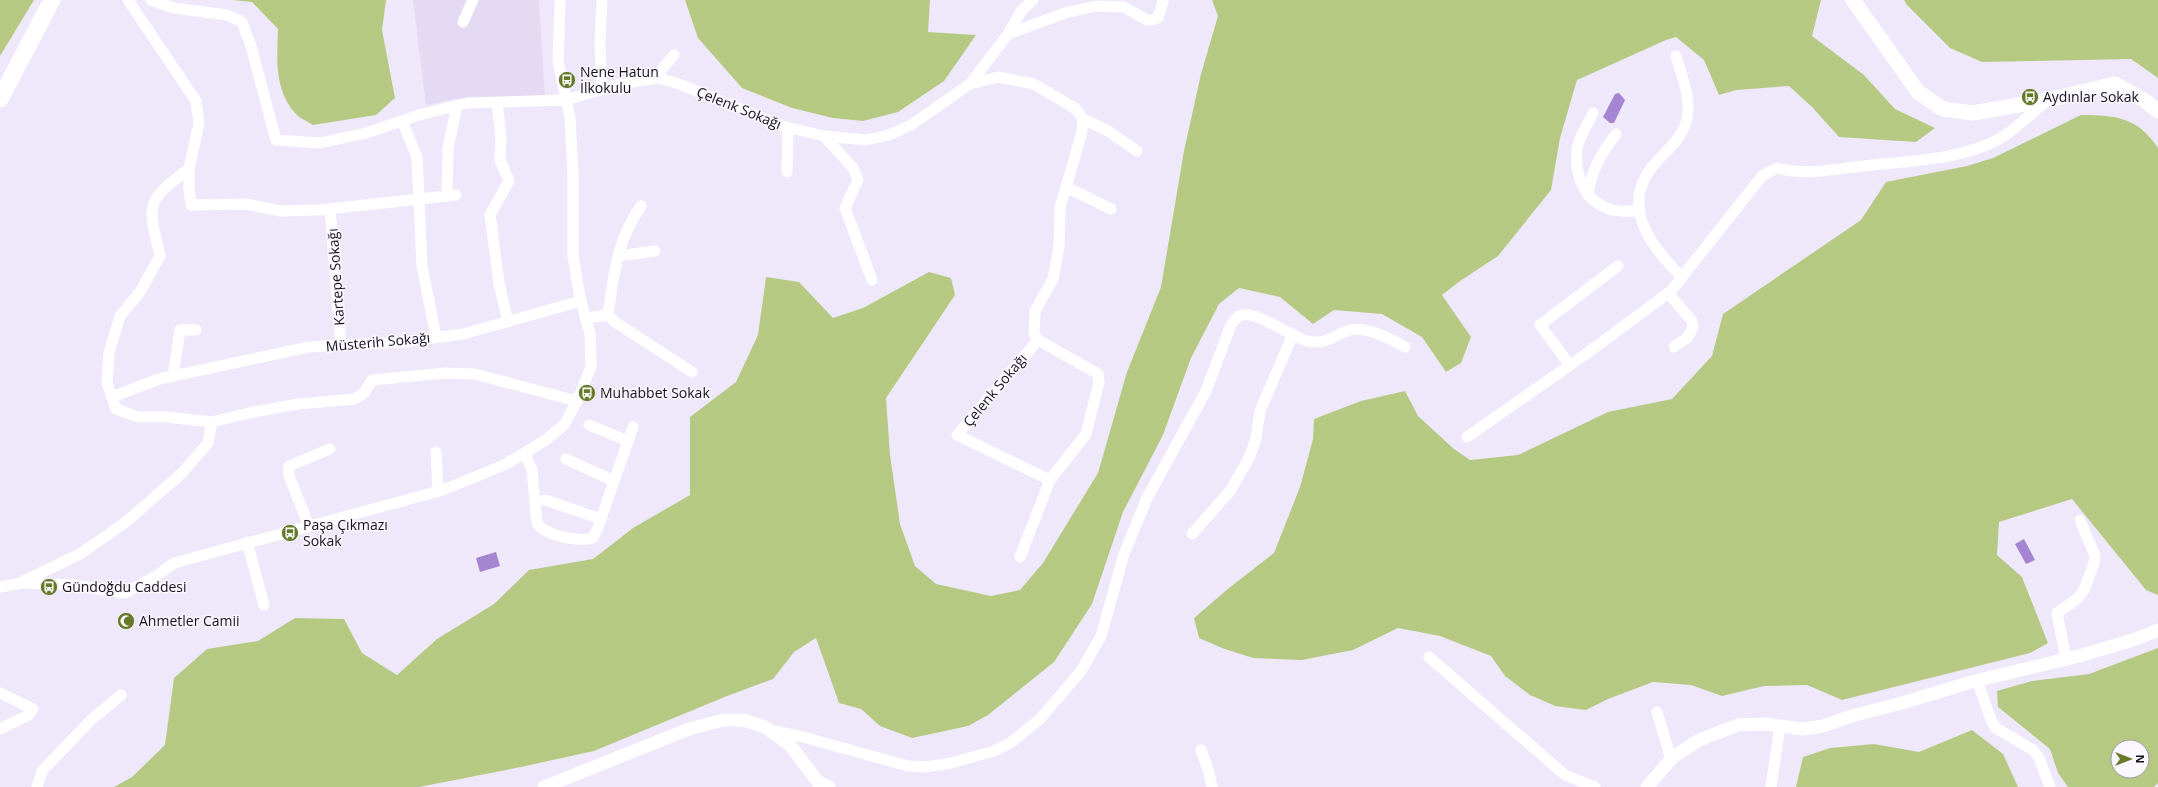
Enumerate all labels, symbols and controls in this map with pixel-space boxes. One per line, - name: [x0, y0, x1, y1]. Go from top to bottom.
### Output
- place label: Nene Hatun İlkokulu: [580, 62, 659, 97]
- bus stop icon: Nene Hatun İlkokulu: [557, 70, 577, 90]
- street label: Çelenk Sokağı: [694, 82, 784, 133]
- bus stop icon: Aydınlar Sokak: [2020, 87, 2040, 107]
- place label: Aydınlar Sokak: [2043, 87, 2139, 106]
- street label: Kartepe Sokağı: [323, 228, 348, 326]
- street label: Müsterih Sokağı: [325, 327, 431, 356]
- street label: Çelenk Sokağı: [958, 349, 1031, 430]
- bus stop icon: Muhabbet Sokak: [577, 383, 597, 403]
- place label: Muhabbet Sokak: [600, 383, 710, 402]
- place label: Paşa Çıkmazı Sokak: [303, 515, 388, 550]
- bus stop icon: Paşa Çıkmazı Sokak: [280, 523, 300, 543]
- bus stop icon: Gündoğdu Caddesi: [39, 577, 59, 597]
- place label: Gündoğdu Caddesi: [62, 577, 187, 596]
- mosque icon: Ahmetler Camii: [116, 611, 136, 631]
- place label: Ahmetler Camii: [139, 611, 240, 630]
- north arrow: [2110, 739, 2150, 779]
- text: N: [2133, 755, 2148, 763]

